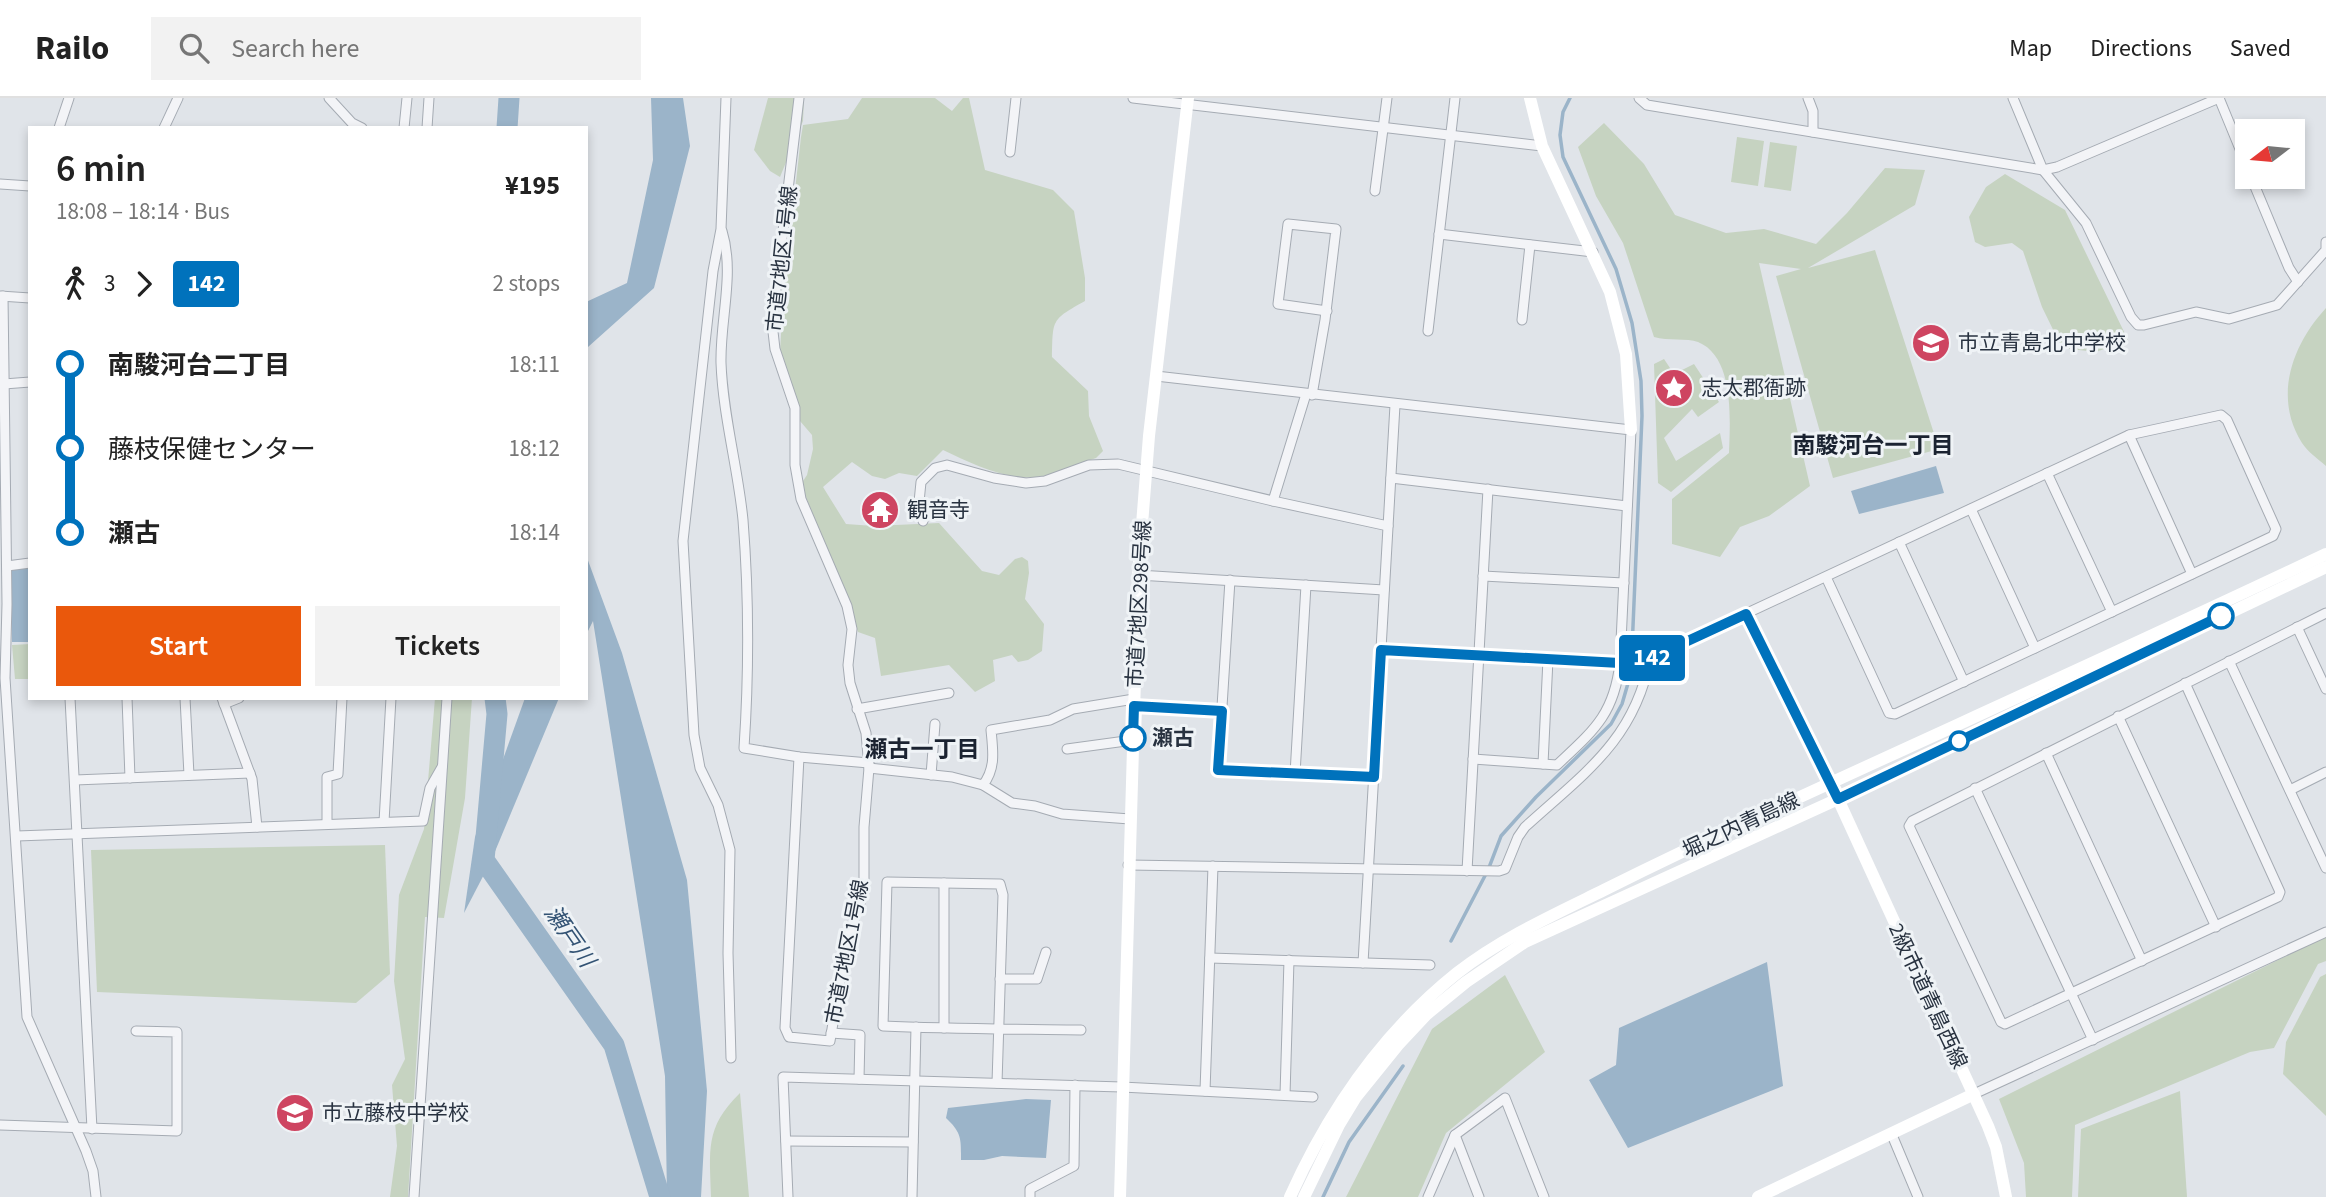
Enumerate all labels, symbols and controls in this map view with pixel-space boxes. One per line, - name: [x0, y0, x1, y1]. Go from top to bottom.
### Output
- search box: [151, 17, 641, 80]
- text: Railo: [35, 25, 109, 72]
- icon: search: [175, 29, 213, 67]
- text: Search here: [231, 30, 359, 67]
- text: Map: [2009, 31, 2052, 66]
- text: Directions: [2090, 31, 2192, 66]
- text: Saved: [2230, 31, 2291, 66]
- north arrow: [2235, 119, 2305, 189]
- map controls: [2235, 119, 2305, 189]
- text: 6 min: [56, 142, 146, 196]
- text: ¥195: [505, 167, 560, 204]
- street label: 市道7地区1号線: [759, 184, 805, 334]
- text: 18:08 – 18:14 · Bus: [56, 195, 230, 228]
- icon: walk: [56, 265, 94, 303]
- icon: forward: [125, 265, 163, 303]
- text: 142: [187, 266, 225, 301]
- text: 3: [104, 267, 115, 300]
- text: 2 stops: [493, 267, 560, 300]
- school or university icon: 市立青島北中学校: [1910, 322, 1952, 364]
- place label: 市立青島北中学校: [1958, 328, 2126, 358]
- text: 南駿河台二丁目: [108, 347, 290, 384]
- text: 18:11: [509, 348, 560, 381]
- place icon: 志太郡衙跡: [1653, 367, 1695, 409]
- place label: 志太郡衙跡: [1701, 373, 1806, 403]
- district label: 南駿河台一丁目: [1793, 429, 1954, 462]
- text: 藤枝保健センター: [108, 431, 316, 468]
- text: 18:12: [509, 432, 560, 465]
- temple icon: 観音寺: [859, 489, 901, 531]
- place label: 観音寺: [907, 495, 970, 525]
- text: 瀬古: [108, 515, 160, 552]
- text: 18:14: [509, 516, 560, 549]
- street label: 市道7地区298号線: [1120, 519, 1158, 689]
- unlabelled marker: [2208, 603, 2234, 629]
- button: Start: [56, 606, 301, 686]
- button: Tickets: [315, 606, 560, 686]
- line badge: 142: [1612, 635, 1692, 681]
- text: 142: [1633, 640, 1671, 675]
- place label: 瀬古: [1152, 723, 1194, 753]
- marker: 瀬古: [1120, 725, 1146, 751]
- unlabelled marker: [1949, 731, 1969, 751]
- district label: 瀬古一丁目: [865, 733, 980, 766]
- street label: 堀之内青島線: [1678, 785, 1804, 865]
- street label: 市道7地区1号線: [818, 877, 876, 1027]
- water label: 瀬戸川: [536, 899, 605, 976]
- street label: 2級市道青島西線: [1881, 918, 1975, 1074]
- school or university icon: 市立藤枝中学校: [274, 1092, 316, 1134]
- place label: 市立藤枝中学校: [322, 1098, 469, 1128]

